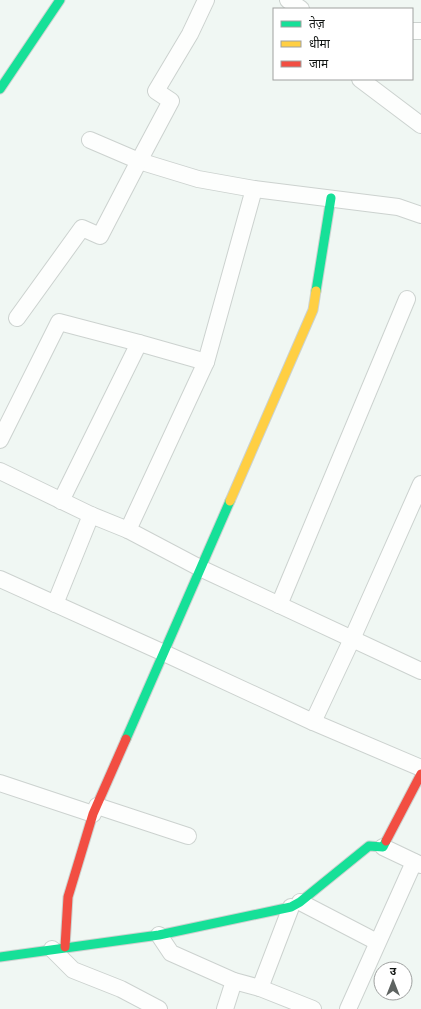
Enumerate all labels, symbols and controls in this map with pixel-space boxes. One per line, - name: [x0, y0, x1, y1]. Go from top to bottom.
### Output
- legend: [273, 8, 413, 80]
- text: तेज़: [309, 16, 326, 31]
- text: धीमा: [309, 36, 331, 51]
- text: जाम: [309, 56, 329, 71]
- north arrow: [373, 961, 413, 1001]
- text: उ: [390, 964, 397, 978]

